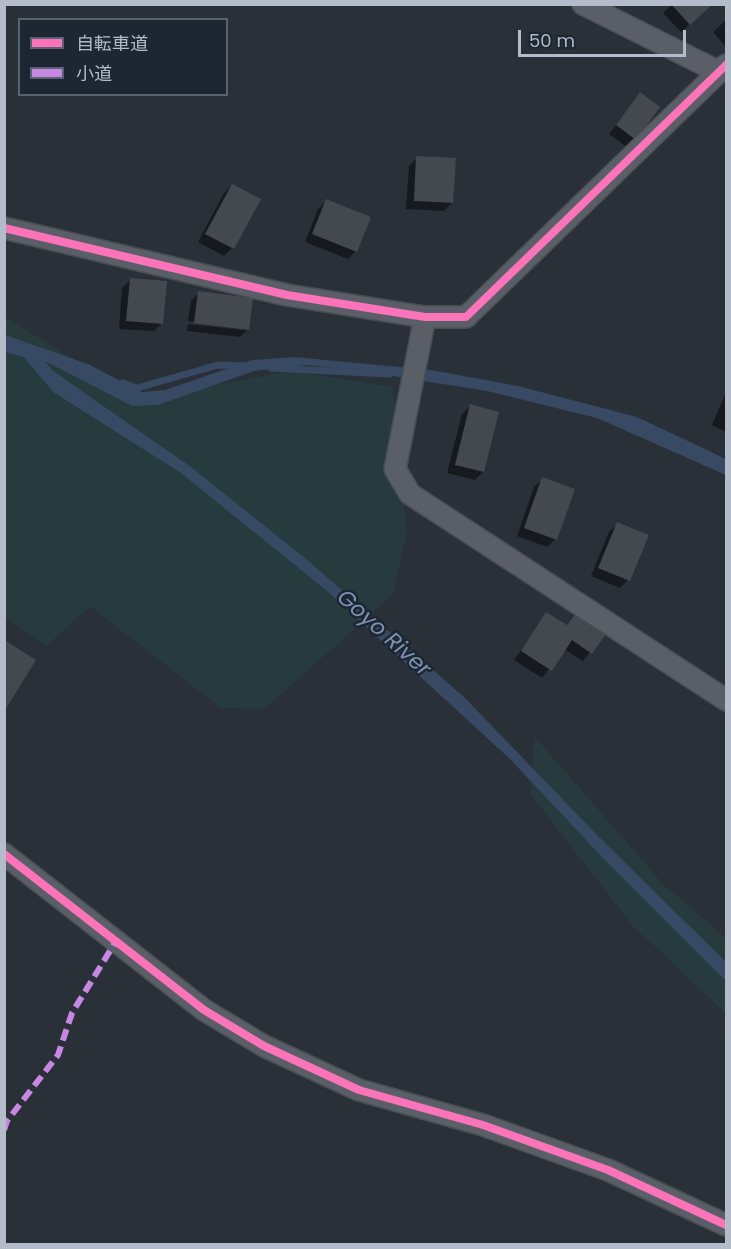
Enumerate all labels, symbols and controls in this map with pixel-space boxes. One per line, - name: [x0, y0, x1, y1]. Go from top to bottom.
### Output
- legend: [18, 18, 228, 96]
- scale bar: [521, 18, 689, 56]
- text: 50 m: [529, 28, 575, 53]
- text: 自転車道: [76, 31, 148, 56]
- text: 小道: [76, 61, 112, 86]
- water label: Goyo River: [331, 585, 435, 683]

